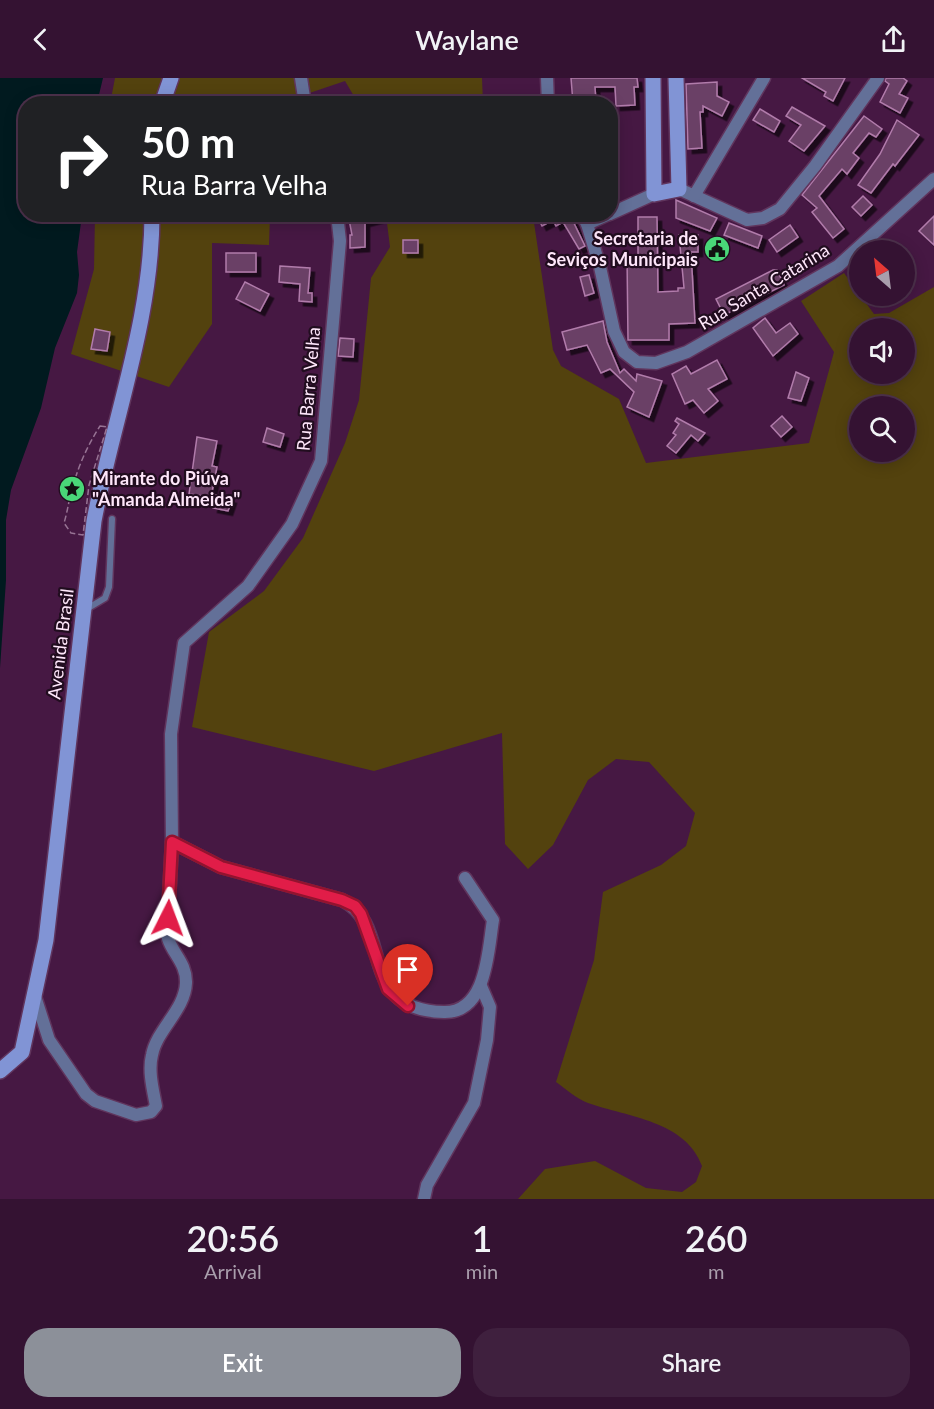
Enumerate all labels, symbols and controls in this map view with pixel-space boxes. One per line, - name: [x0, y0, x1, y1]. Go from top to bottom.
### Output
- icon: back: [24, 23, 57, 56]
- text: Waylane: [415, 23, 519, 56]
- icon: share: [877, 23, 910, 56]
- text: 50 m: [141, 117, 235, 167]
- icon: right: [42, 120, 120, 198]
- text: Rua Barra Velha: [141, 168, 328, 201]
- place label: Secretaria de Seviços Municipais: [547, 227, 698, 270]
- public building icon: Secretaria de Seviços Municipais: [702, 234, 732, 264]
- street label: Rua Santa Catarina: [694, 238, 833, 334]
- north arrow: [849, 240, 915, 306]
- map controls: [849, 240, 915, 462]
- button: sound: [849, 318, 915, 384]
- street label: Rua Barra Velha: [292, 326, 324, 452]
- button: search: [849, 396, 915, 462]
- place label: Mirante do Piúva "Amanda Almeida": [92, 467, 240, 510]
- place icon: Mirante do Piúva "Amanda Almeida": [57, 474, 87, 504]
- street label: Avenida Brasil: [42, 587, 78, 700]
- position arrow: [136, 886, 200, 950]
- pin: [382, 944, 433, 1006]
- icon: arrive: [391, 953, 424, 986]
- text: 20:56: [187, 1216, 279, 1260]
- text: 1: [472, 1216, 492, 1260]
- text: 260: [685, 1216, 747, 1260]
- text: Arrival: [204, 1259, 262, 1283]
- text: min: [466, 1259, 498, 1283]
- text: m: [708, 1259, 724, 1283]
- button: Exit: [24, 1328, 461, 1397]
- button: Share: [473, 1328, 910, 1397]

